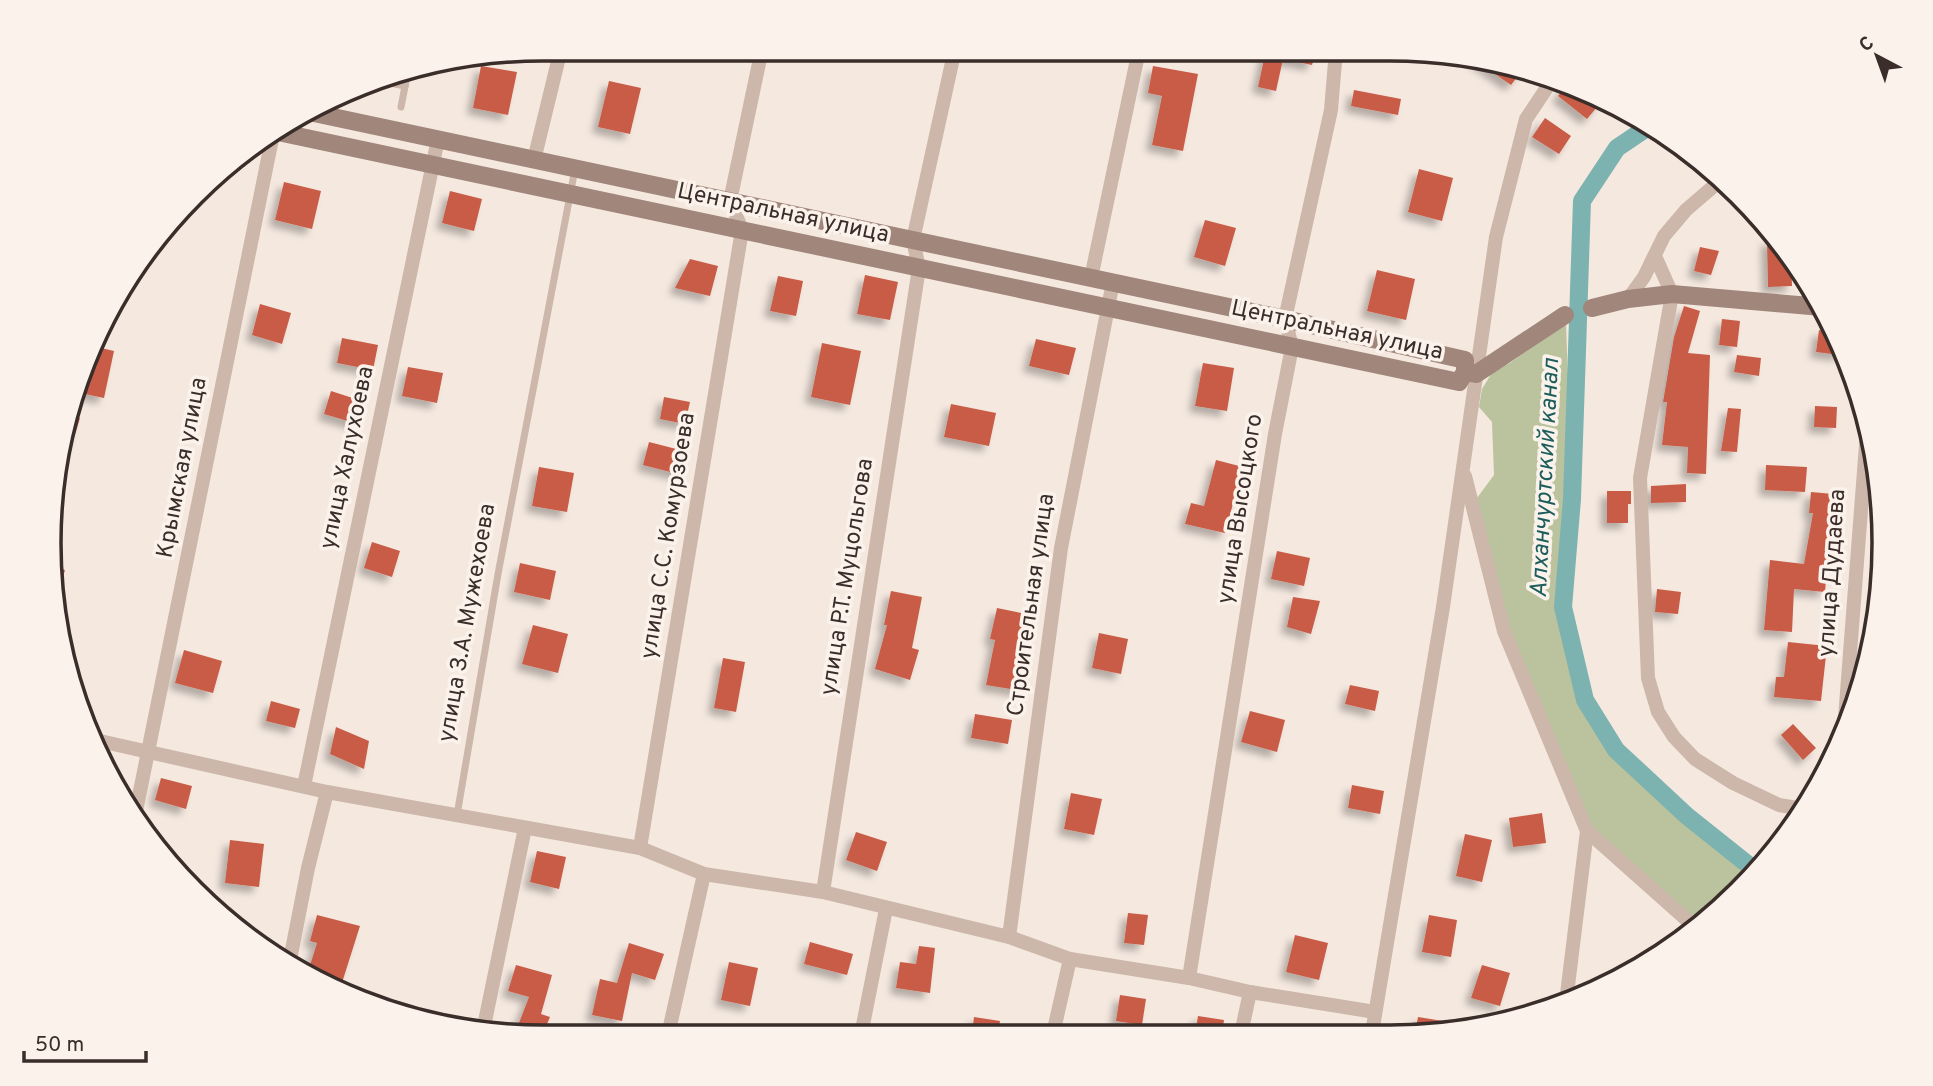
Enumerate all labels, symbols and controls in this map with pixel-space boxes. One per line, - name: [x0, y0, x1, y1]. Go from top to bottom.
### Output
- north arrow: [1842, 21, 1912, 91]
- text: С: [1855, 32, 1880, 58]
- street label: Центральная улица: [674, 177, 892, 251]
- street label: Центральная улица: [1228, 294, 1446, 368]
- water label: Алханчуртский канал: [1525, 356, 1567, 598]
- street label: улица Халухоева: [314, 364, 382, 552]
- street label: Крымская улица: [151, 375, 215, 561]
- street label: улица С.С. Комурзоева: [635, 411, 703, 661]
- street label: улица Высоцкого: [1212, 412, 1270, 606]
- street label: улица Р.Т. Муцольгова: [815, 456, 881, 698]
- street label: улица Дудаева: [1813, 488, 1853, 658]
- street label: Строительная улица: [1002, 492, 1062, 718]
- street label: улица З.А. Мужехоева: [433, 501, 503, 745]
- scale bar: [24, 1020, 147, 1064]
- text: 50 m: [35, 1032, 84, 1059]

